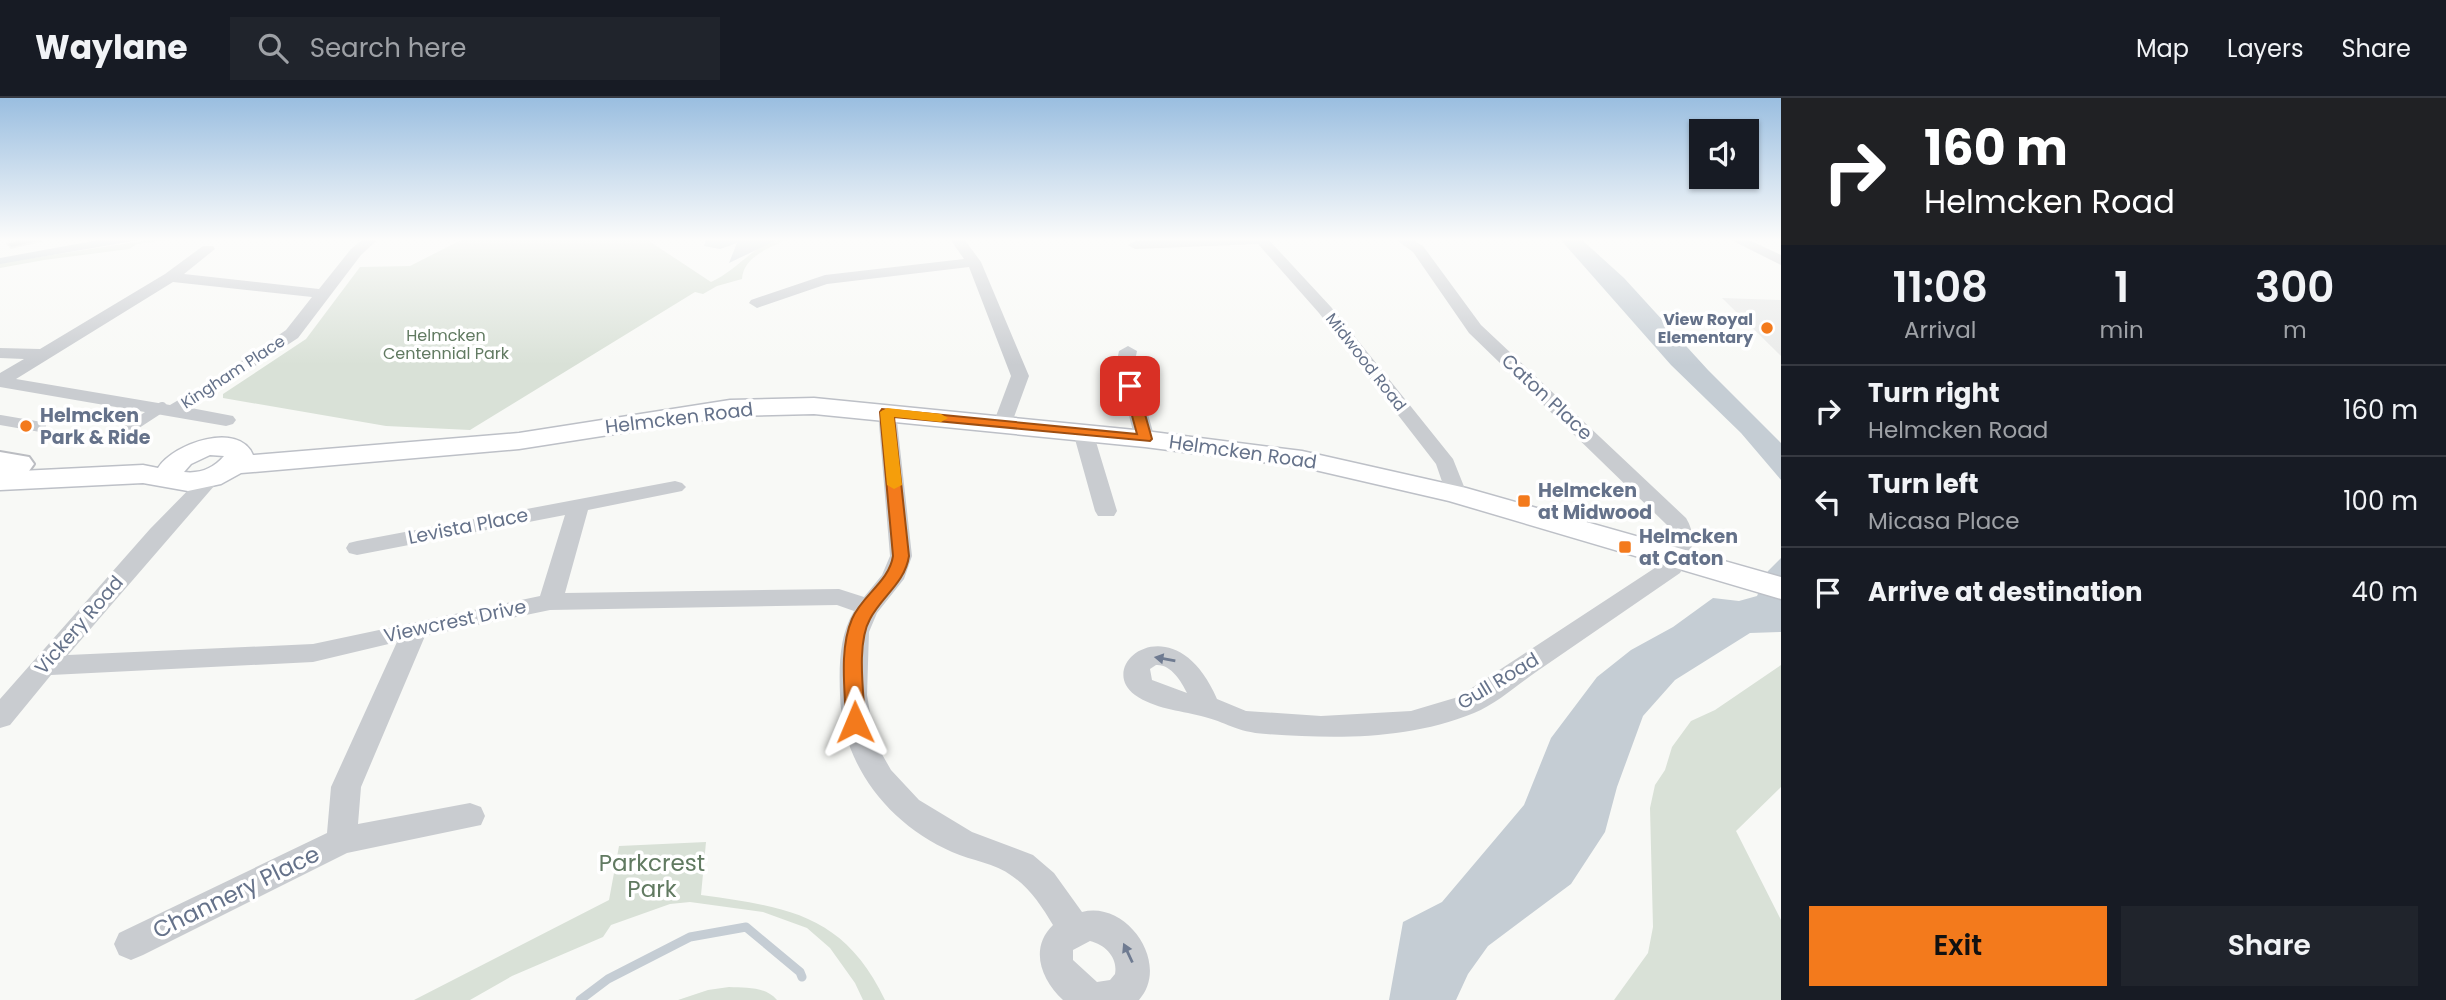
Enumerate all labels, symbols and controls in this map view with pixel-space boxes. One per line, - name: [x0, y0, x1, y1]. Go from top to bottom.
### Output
- search box: [230, 17, 720, 80]
- text: Waylane: [35, 24, 188, 71]
- icon: search: [254, 29, 292, 67]
- text: Search here: [310, 30, 466, 66]
- text: Map: [2136, 32, 2189, 65]
- text: Layers: [2227, 32, 2303, 65]
- text: Share: [2341, 32, 2411, 65]
- text: 160 m: [1924, 114, 2068, 182]
- map controls: [1689, 119, 1759, 189]
- button: sound: [1689, 119, 1759, 189]
- icon: right: [1809, 126, 1900, 217]
- text: Helmcken Road: [1924, 179, 2175, 224]
- text: 11:08: [1892, 258, 1988, 317]
- text: 1: [2114, 258, 2129, 317]
- text: 300: [2255, 258, 2335, 317]
- street label: Midwood Road: [1320, 308, 1412, 416]
- place label: View Royal Elementary: [1658, 308, 1754, 349]
- text: Arrival: [1904, 314, 1976, 346]
- text: min: [2100, 314, 2144, 346]
- text: m: [2283, 314, 2307, 346]
- marker: View Royal Elementary: [1759, 320, 1775, 336]
- park label: Helmcken Centennial Park: [383, 324, 510, 365]
- street label: Kingham Place: [176, 330, 290, 414]
- street label: Caton Place: [1496, 348, 1598, 446]
- pin: [1100, 356, 1160, 416]
- icon: arrive: [1111, 367, 1149, 405]
- text: Turn right: [1868, 375, 2000, 411]
- icon: right: [1809, 392, 1847, 430]
- text: 160 m: [2343, 392, 2418, 428]
- street label: Helmcken Road: [603, 396, 755, 440]
- place label: Helmcken Park & Ride: [40, 402, 151, 451]
- text: Helmcken Road: [1868, 414, 2048, 446]
- marker: Helmcken Park & Ride: [18, 418, 34, 434]
- street label: Helmcken Road: [1167, 428, 1319, 476]
- text: Turn left: [1868, 466, 1979, 502]
- place label: Helmcken at Midwood: [1538, 477, 1652, 526]
- icon: left: [1809, 483, 1847, 521]
- text: 100 m: [2343, 483, 2418, 519]
- marker: Helmcken at Midwood: [1516, 493, 1532, 509]
- street label: Levista Place: [406, 501, 530, 551]
- text: Micasa Place: [1868, 505, 2019, 537]
- place label: Helmcken at Caton: [1639, 523, 1738, 572]
- marker: Helmcken at Caton: [1617, 539, 1633, 555]
- street label: Vickery Road: [29, 570, 129, 680]
- icon: arrive: [1809, 574, 1847, 612]
- text: Arrive at destination: [1868, 574, 2143, 610]
- text: 40 m: [2352, 574, 2418, 610]
- street label: Viewcrest Drive: [381, 593, 529, 649]
- street label: Gull Road: [1452, 646, 1544, 716]
- one-way arrow: [1154, 653, 1176, 664]
- position arrow: [818, 685, 892, 759]
- street label: Channery Place: [147, 838, 325, 946]
- park label: Parkcrest Park: [599, 847, 705, 905]
- button: Exit: [1809, 906, 2107, 986]
- button: Share: [2121, 906, 2418, 986]
- one-way arrow: [1122, 943, 1134, 963]

